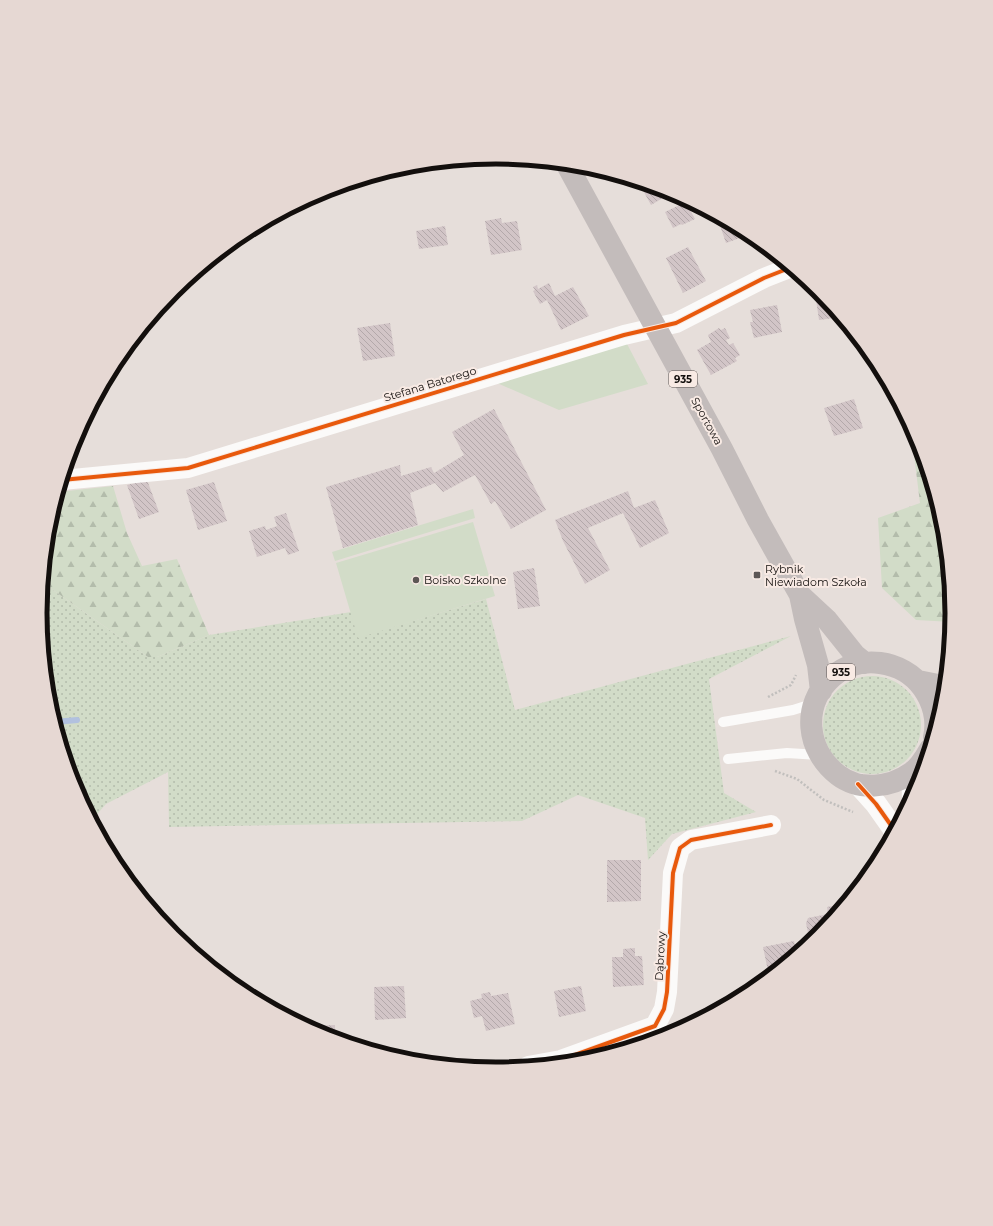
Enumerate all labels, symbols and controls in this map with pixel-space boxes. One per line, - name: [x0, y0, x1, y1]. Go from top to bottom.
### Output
- street label: Stefana Batorego: [382, 363, 478, 405]
- road number: 935: [669, 371, 697, 387]
- street label: Sportowa: [688, 395, 726, 447]
- place label: Rybnik Niewiadom Szkoła: [765, 562, 867, 589]
- marker: Rybnik Niewiadom Szkoła: [752, 570, 762, 580]
- place label: Boisko Szkolne: [424, 573, 507, 587]
- marker: Boisko Szkolne: [411, 575, 421, 585]
- road number: 935: [827, 664, 855, 680]
- street label: Dąbrowy: [652, 931, 668, 981]

